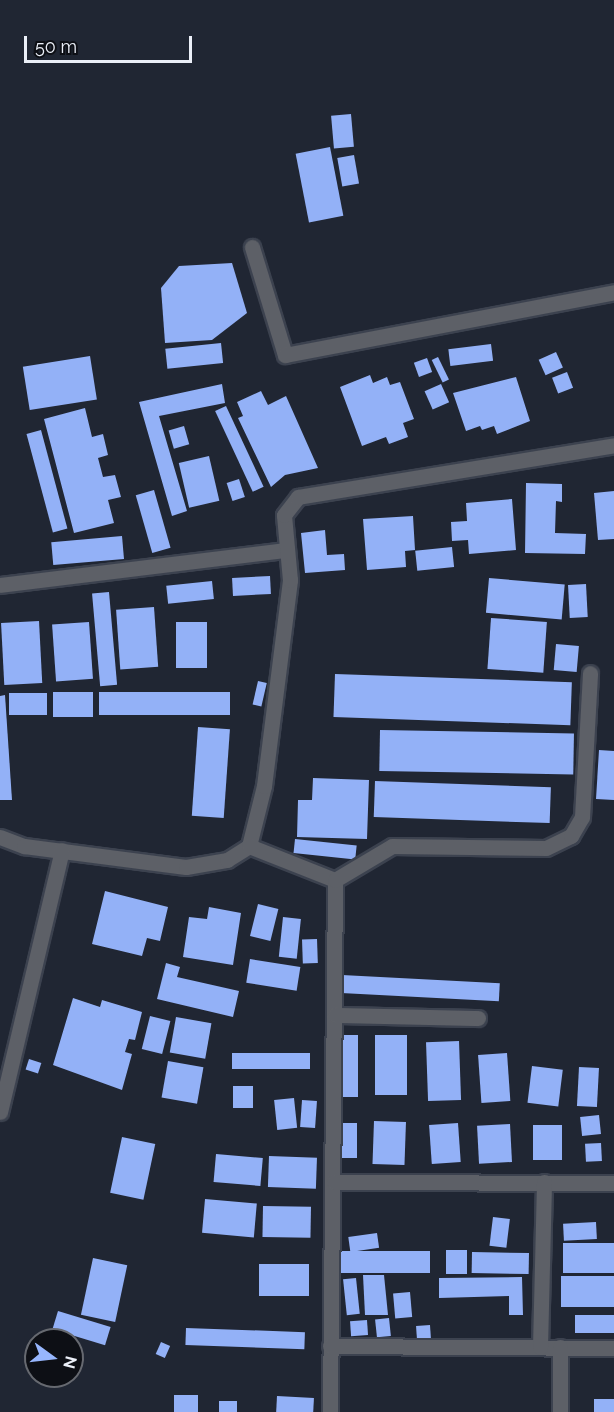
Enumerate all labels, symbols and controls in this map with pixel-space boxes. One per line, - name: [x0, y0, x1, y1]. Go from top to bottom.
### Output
- scale bar: [27, 24, 195, 62]
- text: 50 m: [35, 36, 77, 57]
- north arrow: [24, 1328, 84, 1388]
- text: N: [59, 1354, 81, 1371]

